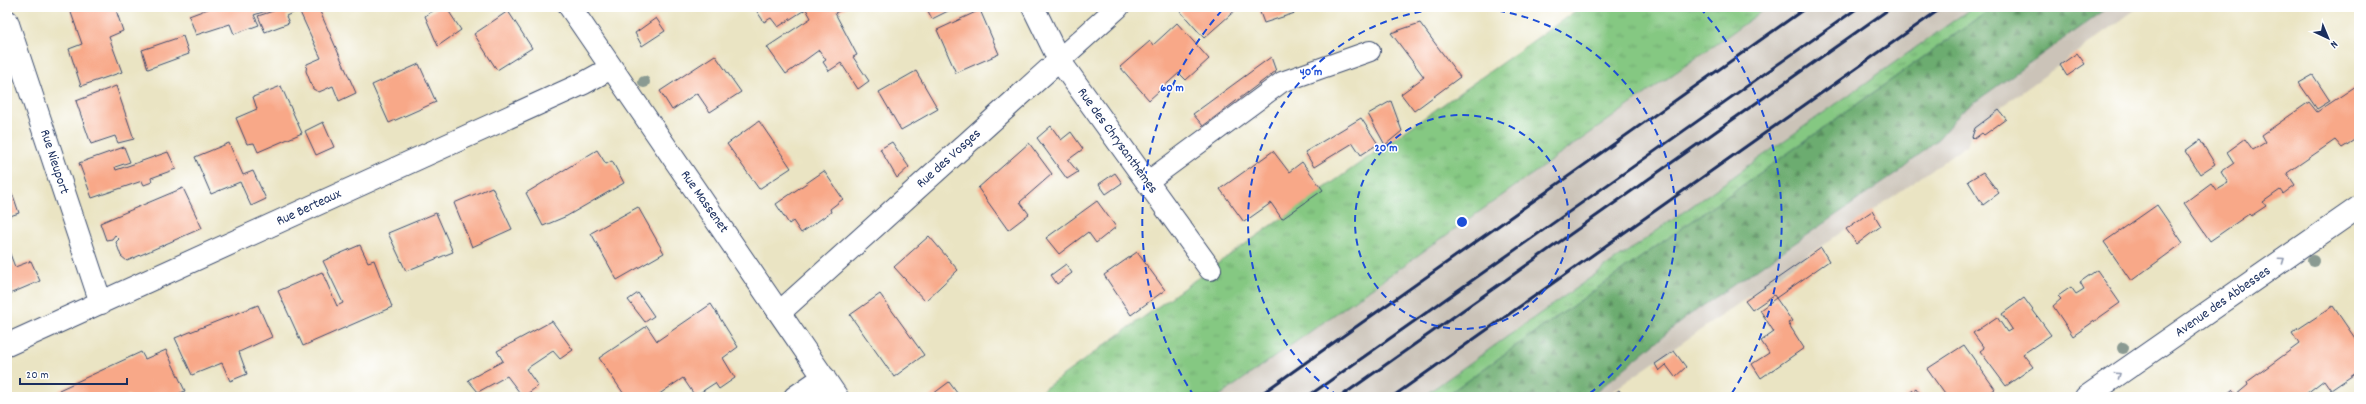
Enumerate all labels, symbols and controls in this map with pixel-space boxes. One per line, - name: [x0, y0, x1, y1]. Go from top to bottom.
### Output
- north arrow: [2308, 18, 2348, 58]
- text: N: [2326, 36, 2341, 52]
- text: 40 m: [1300, 64, 1322, 81]
- text: 60 m: [1160, 80, 1184, 97]
- street label: Rue des Chrysanthèmes: [1072, 84, 1162, 198]
- street label: Rue des Vosges: [912, 124, 986, 194]
- street label: Rue Nieuport: [34, 127, 74, 197]
- text: 20 m: [1375, 140, 1397, 157]
- street label: Rue Massenet: [675, 166, 733, 238]
- street label: Rue Berteaux: [273, 184, 345, 232]
- centre of rings: [1455, 215, 1469, 229]
- one-way arrow: [2278, 258, 2285, 265]
- street label: Avenue des Abbesses: [2171, 261, 2275, 343]
- scale bar: [20, 360, 127, 386]
- text: 20 m: [26, 367, 49, 384]
- one-way arrow: [2114, 373, 2121, 380]

